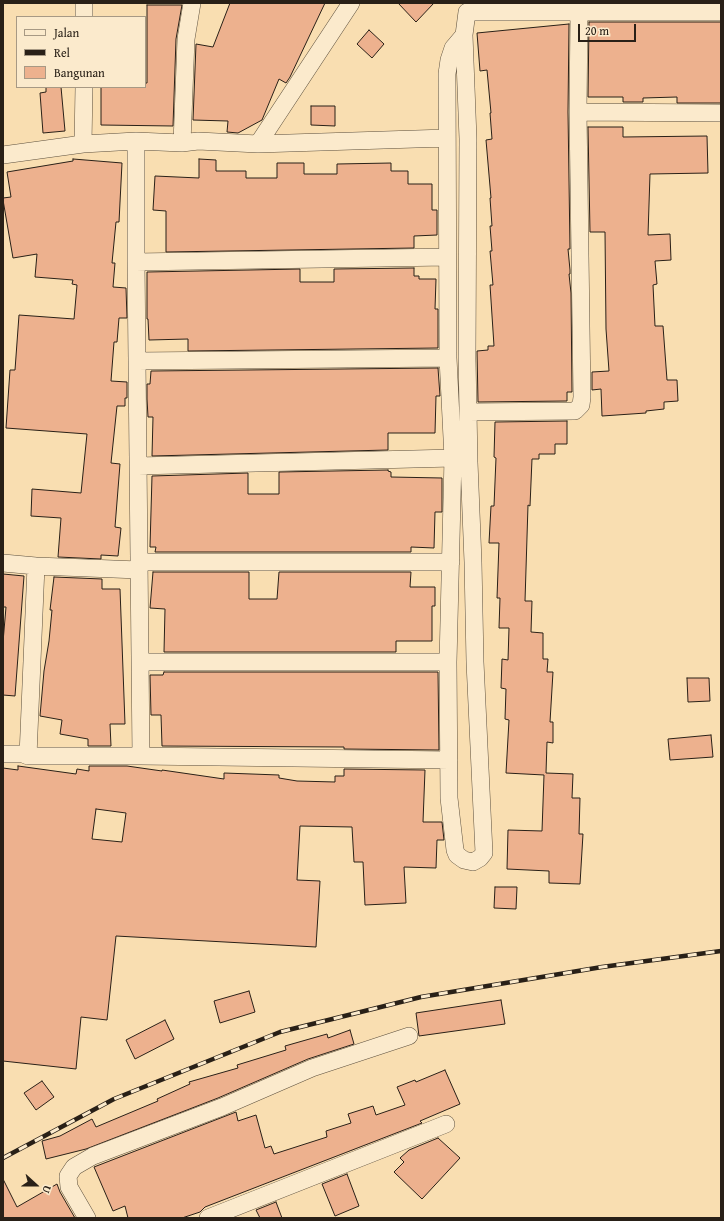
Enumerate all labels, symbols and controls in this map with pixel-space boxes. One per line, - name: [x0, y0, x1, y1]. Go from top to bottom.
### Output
- legend: [16, 16, 146, 88]
- scale bar: [580, 16, 638, 42]
- text: 20 m: [585, 22, 609, 39]
- text: Jalan: [54, 24, 79, 41]
- text: Rel: [54, 44, 70, 61]
- text: Bangunan: [54, 64, 105, 81]
- north arrow: [16, 1165, 56, 1205]
- text: U: [38, 1183, 56, 1196]

